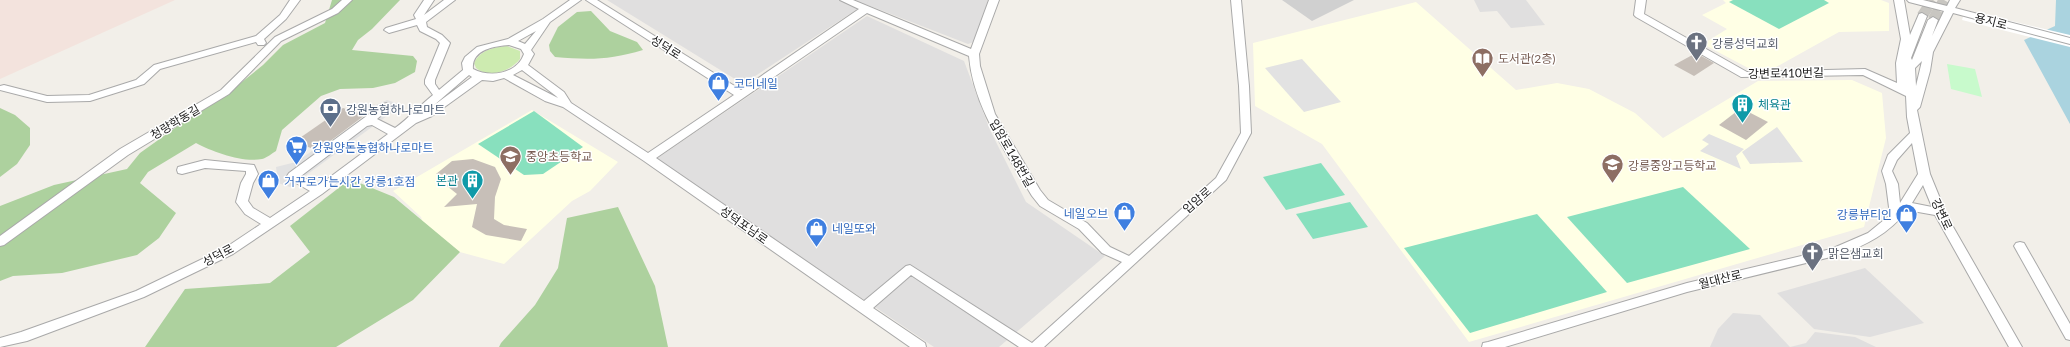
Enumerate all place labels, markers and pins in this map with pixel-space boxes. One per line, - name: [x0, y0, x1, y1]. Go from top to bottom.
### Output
- church icon: 강릉성덕교회: [1684, 30, 1710, 63]
- place label: 강릉성덕교회: [1712, 36, 1778, 51]
- library icon: 도서관(2층): [1470, 45, 1496, 78]
- place label: 도서관(2층): [1498, 51, 1556, 66]
- shop icon: 코디네일: [706, 70, 732, 103]
- place label: 코디네일: [734, 76, 778, 91]
- building icon: 체육관: [1730, 91, 1756, 124]
- bank icon: 강원농협하나로마트: [317, 96, 343, 129]
- place label: 체육관: [1758, 97, 1791, 112]
- place label: 강원농협하나로마트: [346, 102, 445, 117]
- supermarket icon: 강원양돈농협하나로마트: [283, 134, 309, 167]
- place label: 강원양돈농협하나로마트: [312, 140, 433, 155]
- school or university icon: 중앙초등학교: [498, 143, 524, 176]
- place label: 중앙초등학교: [526, 149, 592, 164]
- school or university icon: 강릉중앙고등학교: [1600, 152, 1626, 185]
- place label: 강릉중앙고등학교: [1628, 158, 1716, 173]
- building icon: 본관: [460, 167, 486, 200]
- shop icon: 거꾸로가는시간 강릉1호점: [255, 168, 281, 201]
- place label: 본관: [436, 173, 458, 188]
- place label: 거꾸로가는시간 강릉1호점: [284, 174, 415, 189]
- shop icon: 네일오브: [1111, 200, 1137, 233]
- shop icon: 강릉뷰티인: [1894, 201, 1920, 234]
- place label: 네일오브: [1064, 206, 1108, 221]
- place label: 강릉뷰티인: [1837, 207, 1892, 222]
- shop icon: 네일또와: [803, 215, 829, 248]
- place label: 네일또와: [832, 221, 876, 236]
- church icon: 맑은샘교회: [1800, 240, 1826, 273]
- place label: 맑은샘교회: [1828, 246, 1883, 261]

